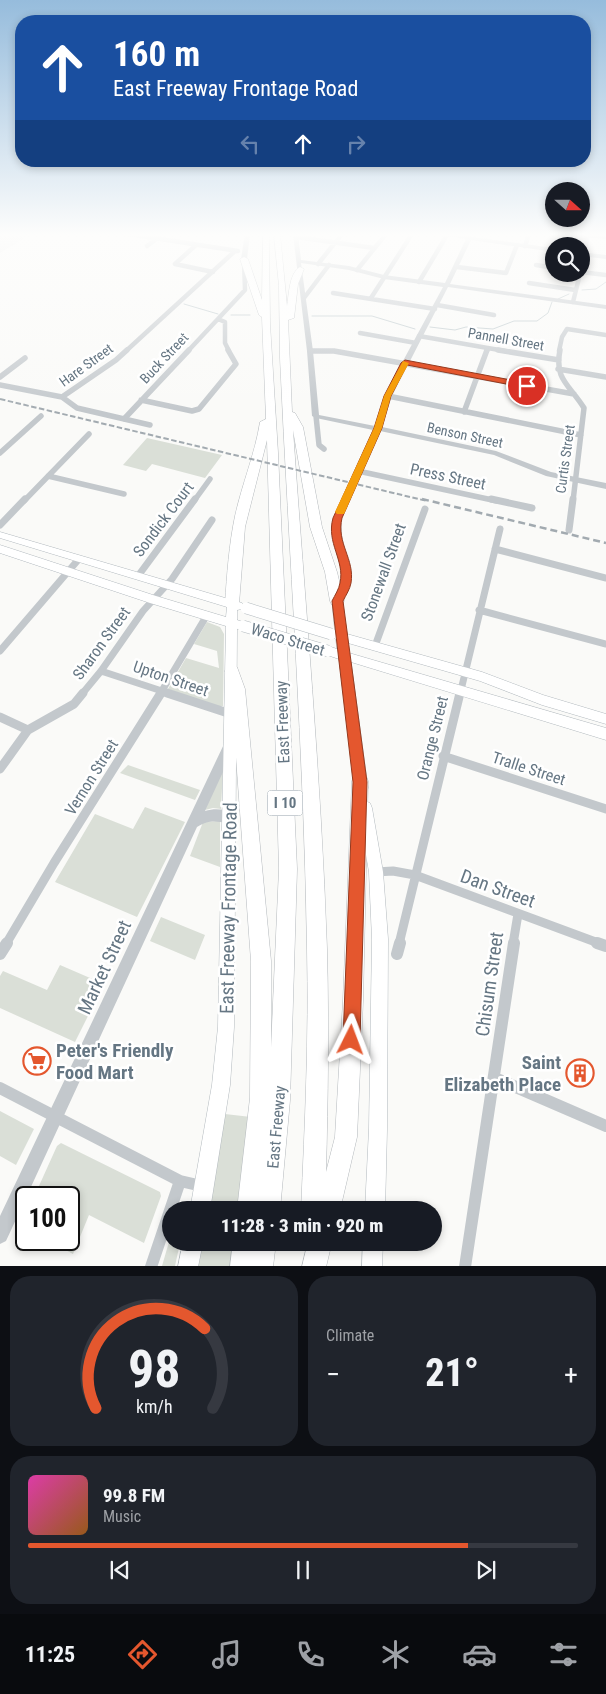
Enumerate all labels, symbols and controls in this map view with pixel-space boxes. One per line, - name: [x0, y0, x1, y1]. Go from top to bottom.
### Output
- text: 160 m: [113, 34, 200, 75]
- icon: ahead: [30, 35, 95, 100]
- text: East Freeway Frontage Road: [113, 76, 358, 101]
- icon: left: [236, 130, 264, 158]
- icon: ahead: [289, 130, 317, 158]
- icon: right: [342, 130, 370, 158]
- north arrow: [545, 182, 590, 228]
- map controls: [545, 182, 590, 282]
- button: search: [545, 237, 590, 282]
- street label: Pannell Street: [467, 324, 545, 354]
- street label: Buck Street: [137, 329, 191, 387]
- street label: Hare Street: [56, 340, 116, 390]
- pin: [506, 365, 548, 407]
- icon: arrive: [513, 372, 541, 400]
- street label: Benson Street: [426, 419, 504, 451]
- street label: Curtis Street: [552, 424, 578, 494]
- street label: Press Street: [408, 459, 488, 494]
- street label: Sondick Court: [129, 478, 198, 560]
- street label: Stonewall Street: [357, 520, 410, 624]
- street label: Sharon Street: [69, 603, 134, 683]
- street label: Waco Street: [249, 619, 327, 660]
- street label: Upton Street: [131, 657, 211, 700]
- street label: East Freeway: [272, 680, 293, 764]
- street label: Orange Street: [413, 694, 452, 782]
- street label: Vernon Street: [61, 736, 122, 819]
- street label: Tralle Street: [490, 748, 568, 789]
- road number: I 10: [268, 790, 302, 816]
- street label: East Freeway Frontage Road: [215, 802, 242, 1014]
- street label: Dan Street: [457, 864, 538, 913]
- street label: Market Street: [73, 917, 136, 1018]
- street label: Chisum Street: [471, 930, 508, 1038]
- position arrow: [324, 1013, 376, 1065]
- place label: Peter's Friendly Food Mart: [56, 1039, 174, 1084]
- supermarket icon: Peter's Friendly Food Mart: [22, 1046, 52, 1076]
- place label: Saint Elizabeth Place: [444, 1051, 561, 1096]
- building icon: Saint Elizabeth Place: [565, 1058, 595, 1088]
- street label: East Freeway: [263, 1084, 290, 1169]
- speed limit sign: 100: [15, 1186, 80, 1251]
- text: 11:28 · 3 min · 920 m: [221, 1214, 383, 1237]
- text: Climate: [326, 1326, 374, 1345]
- text: 98: [128, 1339, 180, 1400]
- text: 21°: [425, 1351, 479, 1395]
- text: −: [326, 1358, 340, 1391]
- text: +: [564, 1358, 578, 1391]
- text: km/h: [136, 1396, 172, 1417]
- text: 99.8 FM: [103, 1484, 165, 1507]
- text: Music: [103, 1507, 141, 1526]
- icon: previous: [106, 1556, 134, 1584]
- icon: pause: [289, 1556, 317, 1584]
- icon: next: [472, 1556, 500, 1584]
- icon: directions: [125, 1637, 160, 1672]
- icon: music: [209, 1637, 244, 1672]
- icon: phone: [293, 1637, 328, 1672]
- icon: climate: [378, 1637, 413, 1672]
- icon: car: [462, 1637, 497, 1672]
- icon: filters: [546, 1637, 581, 1672]
- text: 11:25: [25, 1642, 75, 1667]

